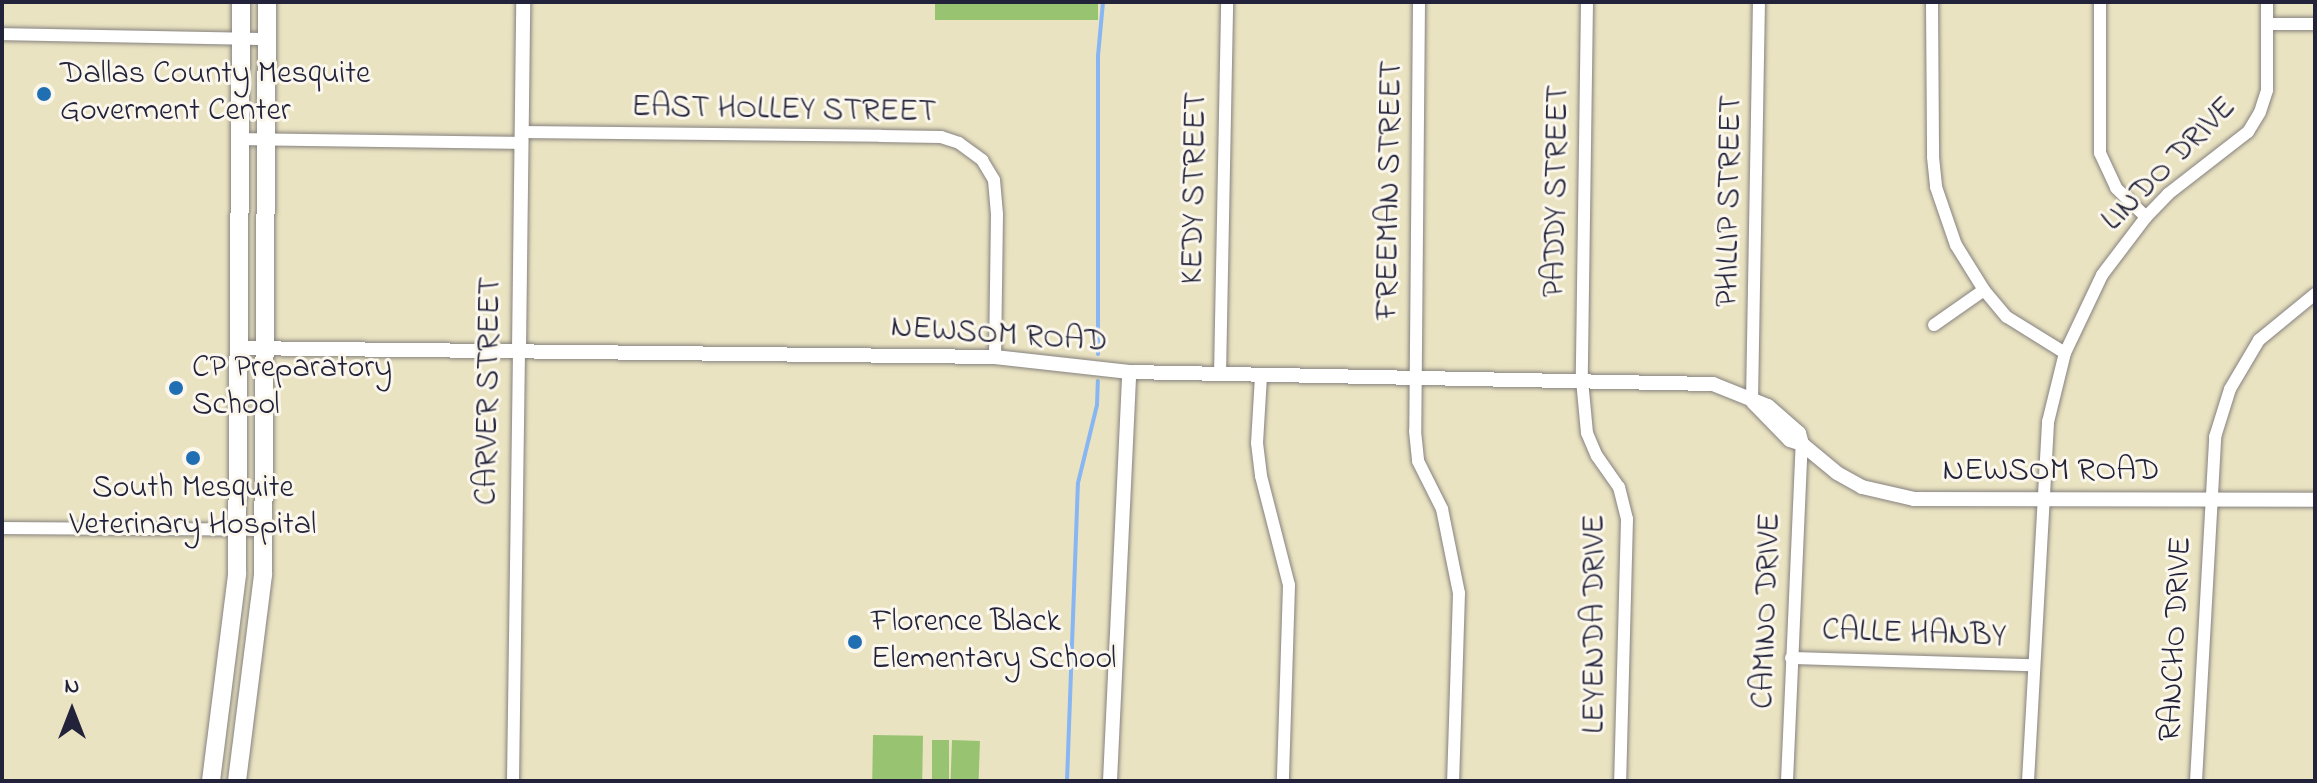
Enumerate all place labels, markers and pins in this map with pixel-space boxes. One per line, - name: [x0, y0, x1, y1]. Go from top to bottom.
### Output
- place label: Dallas County Mesquite Goverment Center: [60, 57, 370, 132]
- marker: Dallas County Mesquite Goverment Center: [35, 85, 53, 103]
- place label: CP Preparatory School: [192, 351, 392, 426]
- marker: CP Preparatory School: [167, 379, 185, 397]
- marker: South Mesquite Veterinary Hospital: [184, 449, 202, 467]
- place label: South Mesquite Veterinary Hospital: [69, 471, 317, 546]
- place label: Florence Black Elementary School: [871, 605, 1116, 680]
- marker: Florence Black Elementary School: [846, 633, 864, 651]

